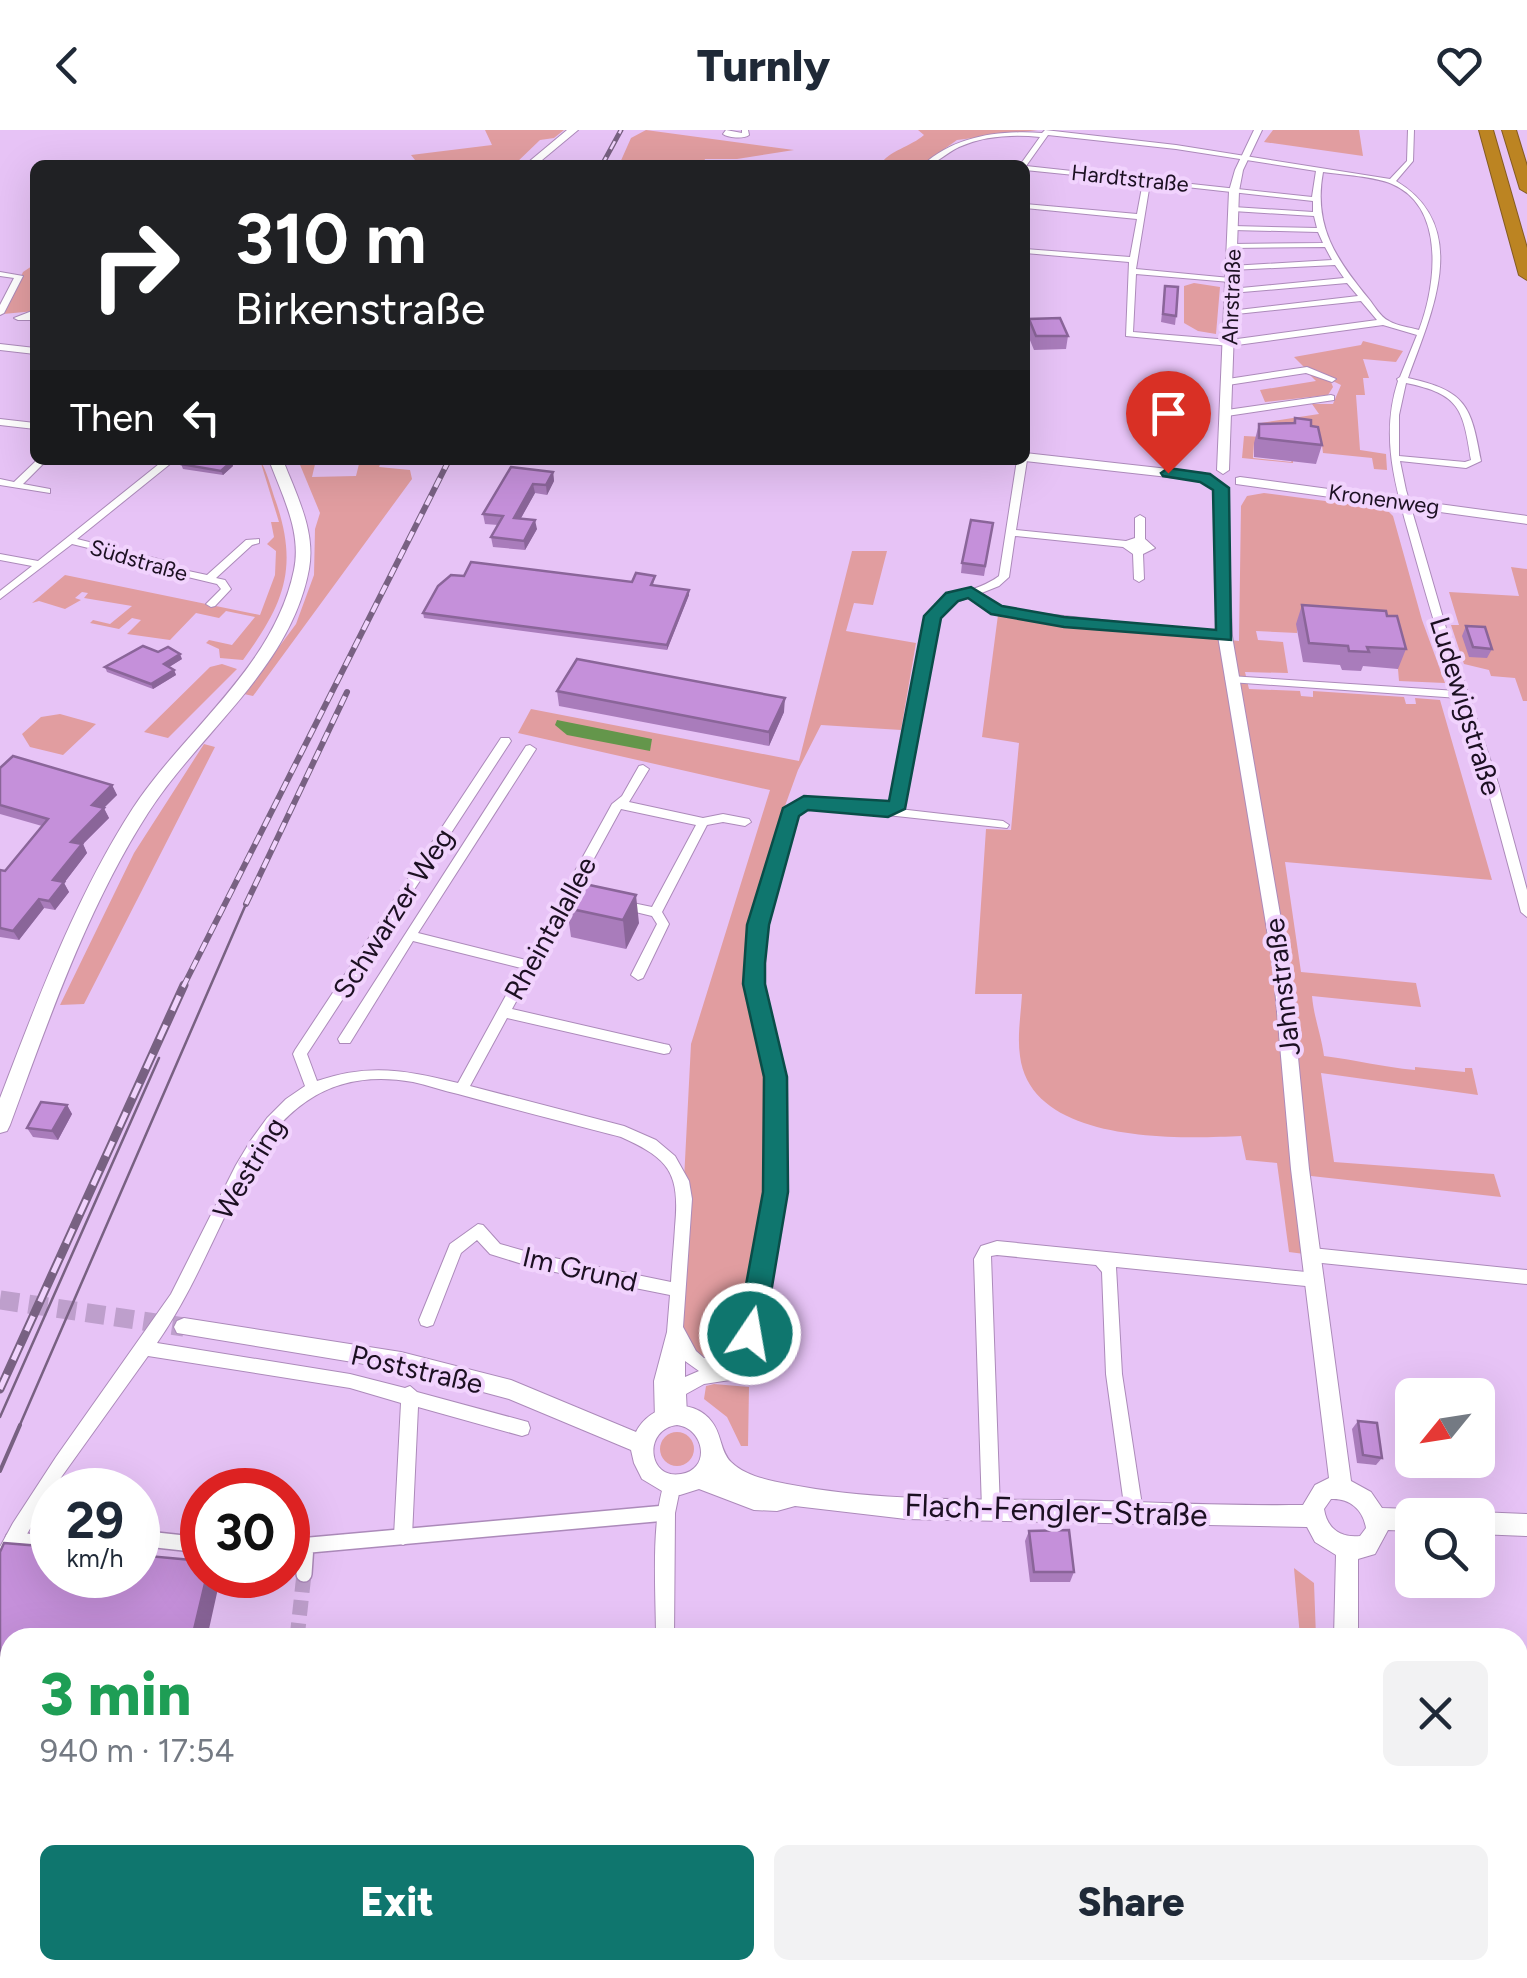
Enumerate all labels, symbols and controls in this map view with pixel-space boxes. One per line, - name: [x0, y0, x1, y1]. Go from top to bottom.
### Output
- icon: back: [40, 38, 95, 93]
- text: Turnly: [697, 38, 830, 92]
- icon: heart: [1432, 38, 1487, 93]
- street label: Hardtstraße: [1070, 159, 1190, 198]
- text: 310 m: [235, 196, 427, 281]
- icon: right: [70, 200, 200, 330]
- street label: Ahrstraße: [1216, 248, 1247, 346]
- text: Birkenstraße: [235, 281, 485, 335]
- pin: [1126, 371, 1211, 474]
- icon: arrive: [1141, 386, 1196, 441]
- icon: left: [174, 390, 229, 445]
- text: Then: [70, 395, 154, 441]
- street label: Kronenweg: [1327, 478, 1441, 521]
- street label: Südstraße: [87, 534, 191, 587]
- street label: Ludewigstraße: [1423, 613, 1509, 799]
- street label: Schwarzer Weg: [325, 822, 461, 1004]
- street label: Rheintalallee: [497, 850, 603, 1006]
- street label: Jahnstraße: [1257, 916, 1307, 1058]
- street label: Westring: [205, 1111, 293, 1225]
- street label: Im Grund: [519, 1239, 641, 1299]
- position arrow: [698, 1282, 802, 1386]
- street label: Poststraße: [348, 1337, 486, 1401]
- north arrow: [1395, 1378, 1495, 1478]
- map controls: [1395, 1378, 1495, 1598]
- speed limit sign: 30: [180, 1468, 310, 1598]
- street label: Flach-Fengler-Straße: [904, 1486, 1208, 1534]
- text: 29: [66, 1490, 124, 1551]
- button: search: [1395, 1498, 1495, 1598]
- text: km/h: [66, 1543, 124, 1573]
- text: 3 min: [40, 1658, 192, 1730]
- button: close: [1383, 1661, 1488, 1766]
- text: 940 m · 17:54: [40, 1732, 234, 1770]
- button: Exit: [40, 1845, 754, 1960]
- button: Share: [774, 1845, 1488, 1960]

